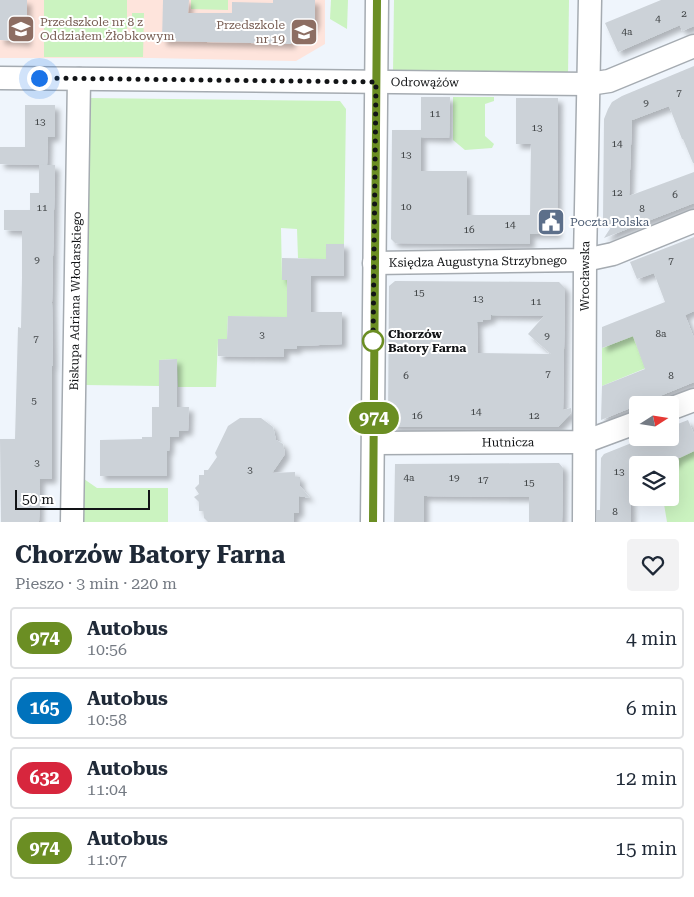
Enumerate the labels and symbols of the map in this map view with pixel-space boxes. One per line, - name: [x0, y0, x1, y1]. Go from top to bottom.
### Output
- house number: 2: [681, 8, 687, 19]
- house number: 4: [655, 13, 661, 24]
- school or university icon: Przedszkole nr 8 z Oddziałem Żłobkowym: [6, 14, 36, 44]
- place label: Przedszkole nr 8 z Oddziałem Żłobkowym: [40, 15, 174, 43]
- school or university icon: Przedszkole nr 19: [289, 17, 319, 47]
- place label: Przedszkole nr 19: [216, 18, 285, 46]
- house number: 4a: [621, 26, 633, 37]
- your location: [27, 66, 52, 91]
- street label: Odrowążów: [391, 75, 459, 90]
- house number: 7: [676, 87, 682, 98]
- house number: 9: [643, 97, 649, 108]
- house number: 11: [429, 108, 441, 119]
- house number: 13: [34, 116, 46, 127]
- house number: 13: [531, 122, 543, 133]
- house number: 14: [611, 138, 623, 149]
- house number: 13: [400, 149, 412, 160]
- house number: 12: [611, 187, 623, 198]
- house number: 6: [672, 189, 678, 200]
- house number: 10: [400, 201, 412, 212]
- house number: 11: [36, 202, 48, 213]
- house number: 8: [639, 203, 645, 214]
- public building icon: Poczta Polska: [536, 207, 566, 237]
- street label: Biskupa Adriana Włodarskiego: [67, 211, 84, 391]
- place label: Poczta Polska: [570, 215, 650, 229]
- house number: 14: [504, 219, 516, 230]
- house number: 16: [463, 224, 475, 235]
- street label: Wrocławska: [578, 240, 592, 311]
- street label: Księdza Augustyna Strzybnego: [389, 253, 567, 270]
- house number: 9: [34, 254, 40, 265]
- house number: 7: [668, 255, 674, 266]
- house number: 15: [413, 287, 425, 298]
- house number: 13: [472, 293, 484, 304]
- house number: 11: [530, 296, 542, 307]
- place label: Chorzów Batory Farna: [388, 327, 466, 355]
- house number: 8a: [655, 328, 667, 339]
- house number: 3: [259, 329, 265, 340]
- marker: Chorzów Batory Farna: [362, 330, 384, 352]
- house number: 9: [544, 330, 550, 341]
- house number: 7: [33, 333, 39, 344]
- house number: 7: [545, 368, 551, 379]
- house number: 6: [403, 370, 409, 381]
- house number: 8: [668, 370, 674, 381]
- house number: 5: [31, 395, 37, 406]
- north arrow: [629, 396, 679, 446]
- line badge: 974: [345, 402, 403, 434]
- house number: 14: [470, 406, 482, 417]
- house number: 16: [411, 410, 423, 421]
- house number: 12: [528, 410, 540, 421]
- street label: Hutnicza: [482, 435, 535, 449]
- house number: 3: [34, 457, 40, 468]
- house number: 3: [247, 464, 253, 475]
- house number: 13: [613, 466, 625, 477]
- house number: 4a: [403, 472, 415, 483]
- house number: 19: [448, 472, 460, 483]
- house number: 17: [477, 474, 489, 485]
- house number: 15: [523, 477, 535, 488]
- scale bar: [15, 487, 150, 510]
- house number: 8: [612, 506, 618, 517]

